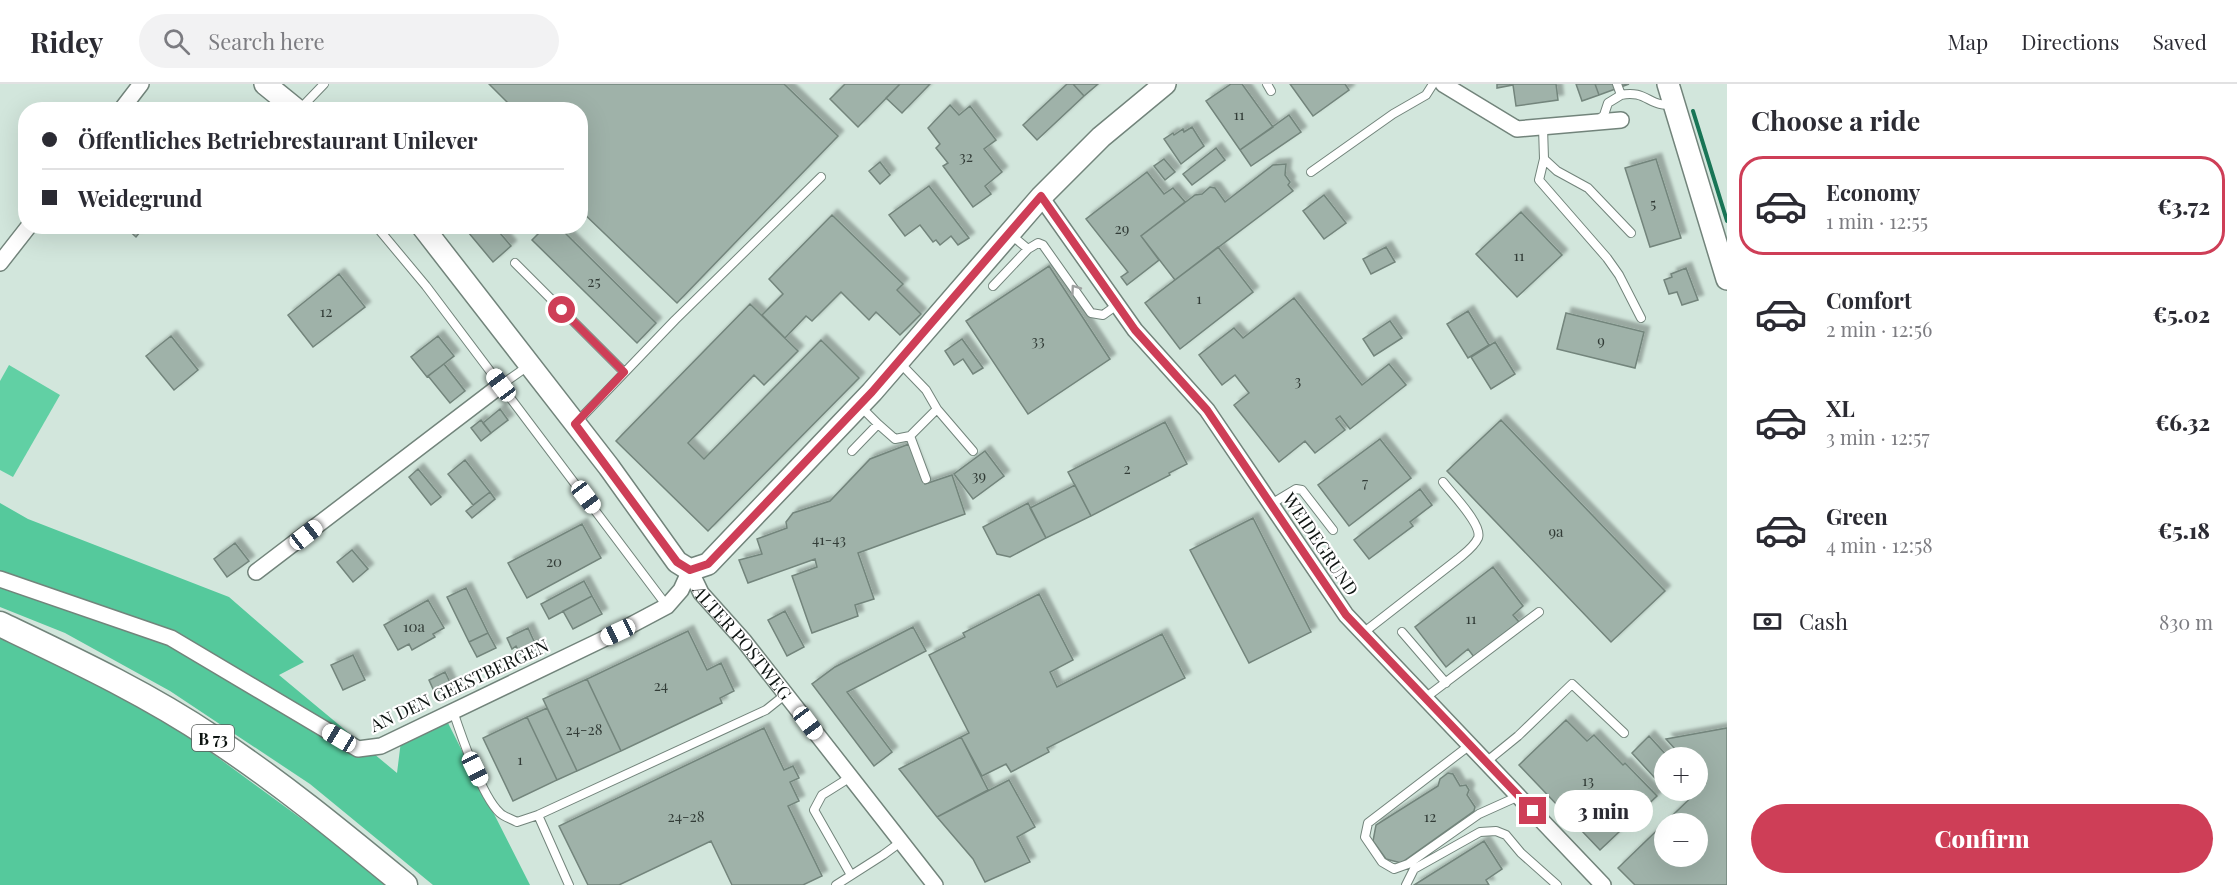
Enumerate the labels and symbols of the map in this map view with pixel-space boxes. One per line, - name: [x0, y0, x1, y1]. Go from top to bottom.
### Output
- house number: 11: [1233, 104, 1245, 124]
- house number: 32: [959, 146, 973, 166]
- house number: 5: [1650, 193, 1656, 213]
- house number: 29: [1115, 218, 1129, 238]
- house number: 11: [1513, 245, 1525, 265]
- house number: 25: [587, 271, 601, 291]
- one-way arrow: [1071, 285, 1082, 296]
- house number: 1: [1196, 288, 1202, 308]
- route start: [548, 296, 575, 323]
- house number: 12: [320, 301, 332, 321]
- house number: 33: [1031, 330, 1045, 350]
- house number: 9: [1597, 330, 1605, 350]
- car: [483, 365, 519, 405]
- house number: 3: [1295, 370, 1302, 390]
- house number: 2: [1123, 458, 1131, 478]
- house number: 39: [972, 465, 986, 485]
- house number: 7: [1362, 472, 1368, 492]
- car: [568, 477, 604, 517]
- street label: WEIDEGRUND: [1277, 487, 1364, 600]
- car: [286, 517, 326, 553]
- house number: 9a: [1548, 521, 1564, 541]
- house number: 41-43: [812, 529, 846, 549]
- house number: 20: [546, 551, 562, 571]
- street label: ALTER POSTWEG: [687, 581, 798, 705]
- house number: 11: [1465, 608, 1477, 628]
- house number: 10a: [403, 616, 426, 636]
- car: [598, 616, 638, 648]
- street label: AN DEN GEESTBERGEN: [365, 633, 553, 737]
- house number: 24: [654, 675, 668, 695]
- car: [790, 703, 826, 743]
- house number: 24-28: [565, 719, 603, 739]
- car: [319, 721, 359, 755]
- road number: B 73: [192, 725, 234, 751]
- car: [459, 749, 491, 789]
- house number: 1: [517, 749, 523, 769]
- house number: 13: [1582, 770, 1594, 790]
- callout: 3 min: [1554, 790, 1653, 832]
- route end: [1519, 797, 1546, 824]
- house number: 24-28: [667, 806, 705, 826]
- house number: 12: [1424, 806, 1436, 826]

